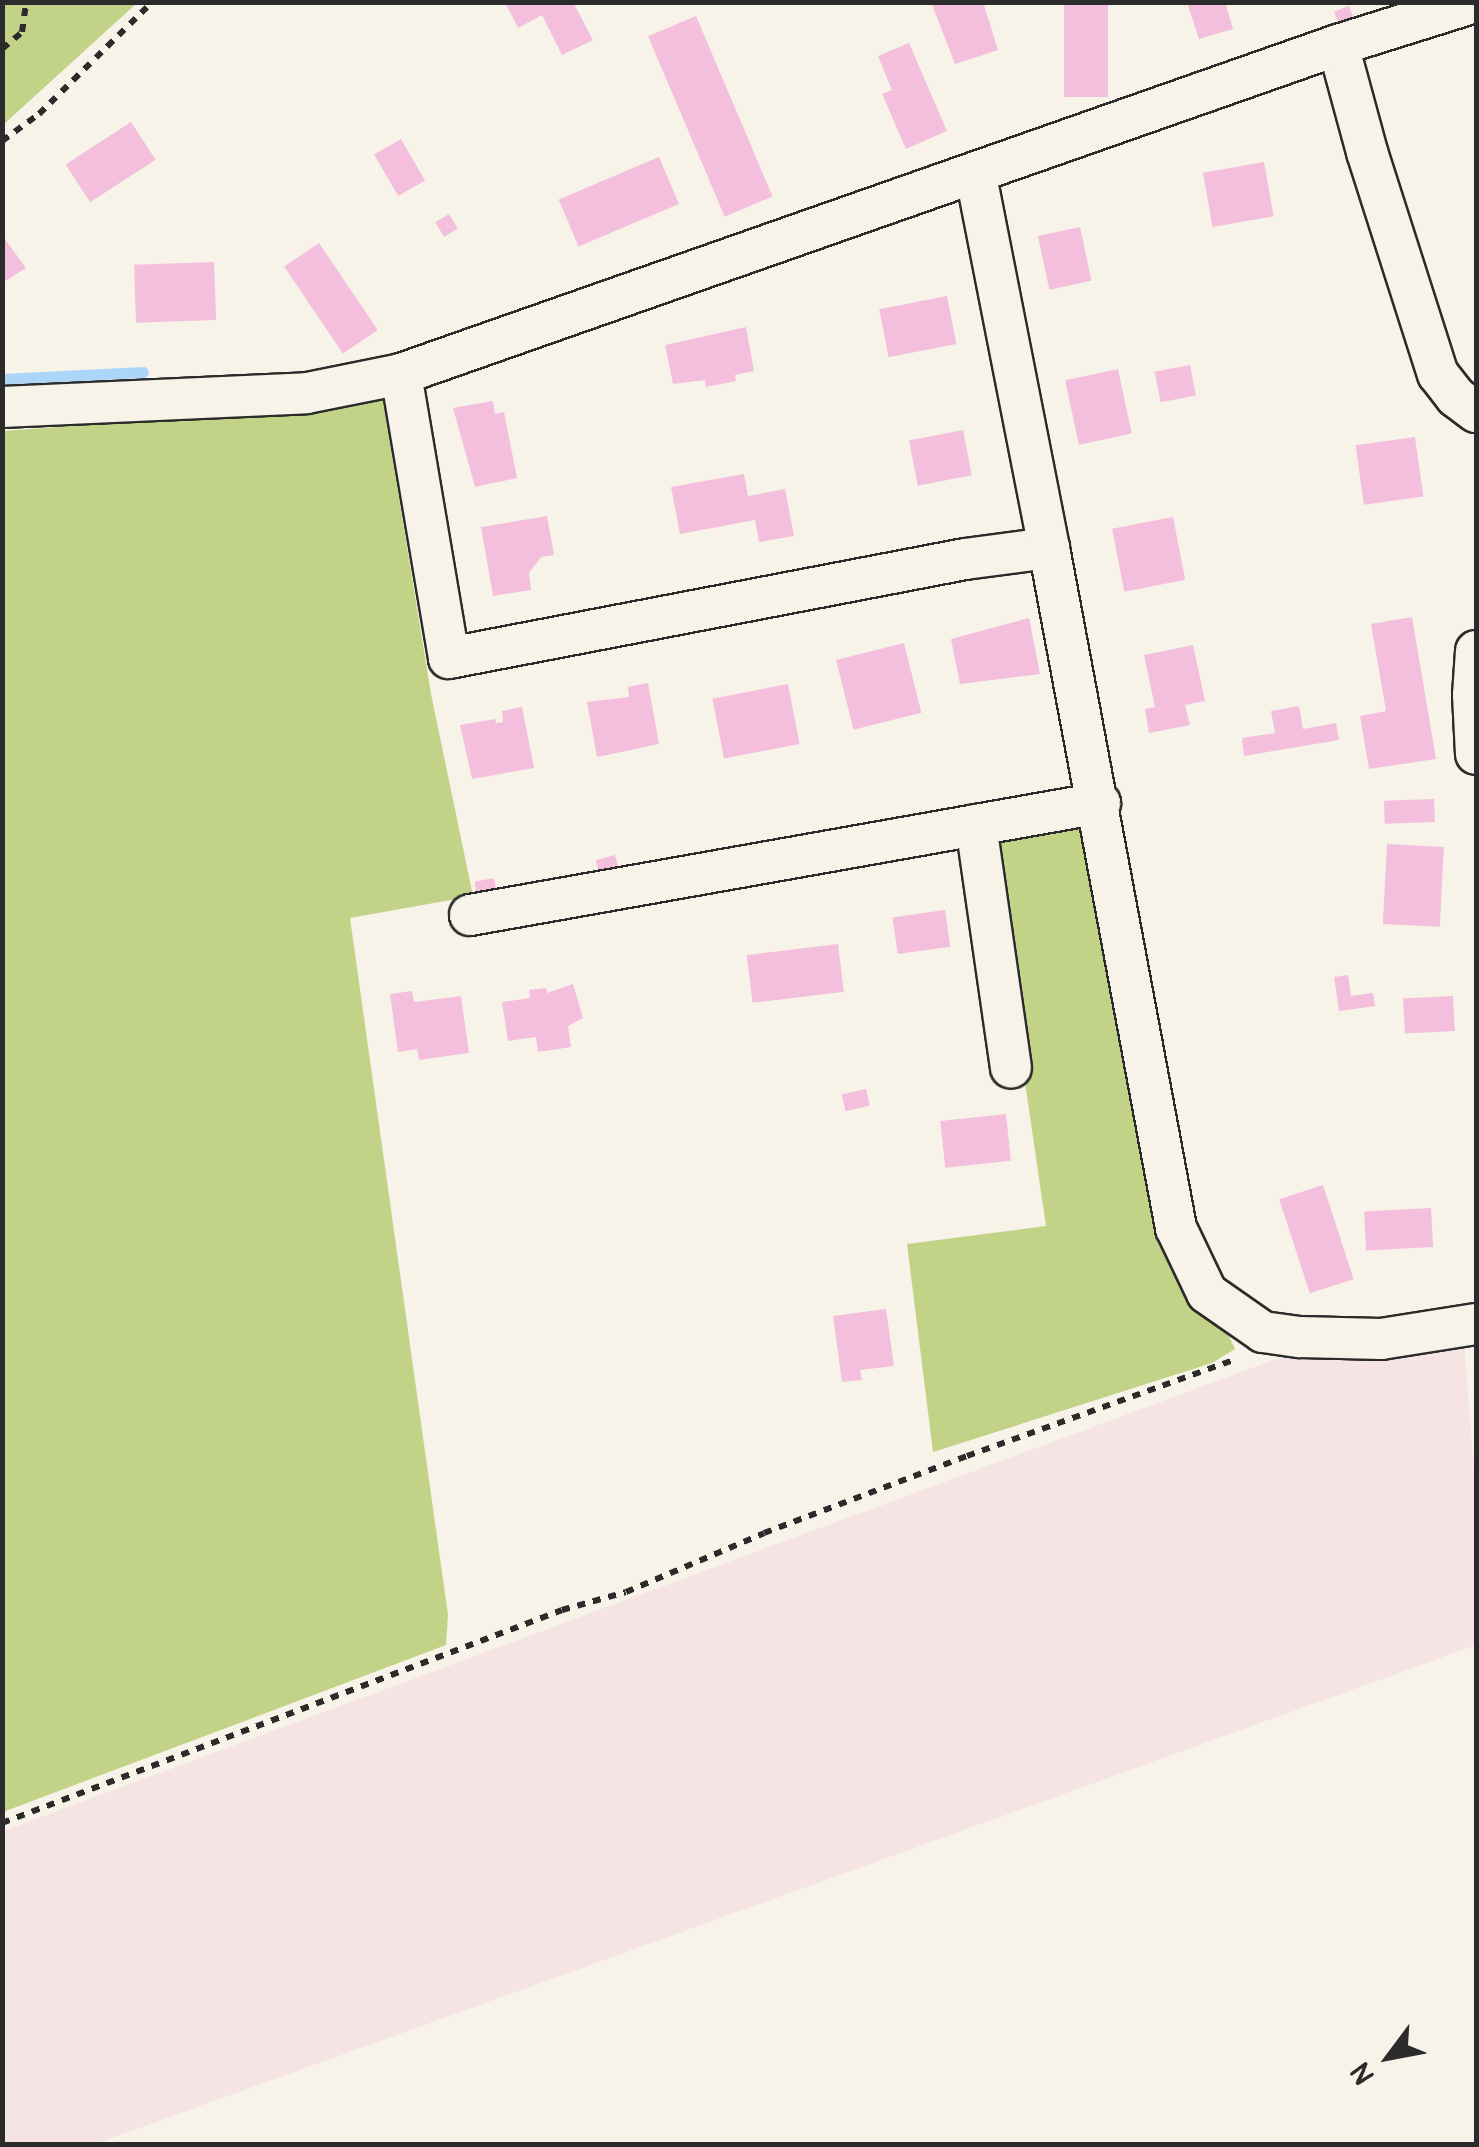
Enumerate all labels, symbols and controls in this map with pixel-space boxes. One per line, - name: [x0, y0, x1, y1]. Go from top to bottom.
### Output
- north arrow: [1339, 2007, 1439, 2107]
- text: N: [1343, 2056, 1383, 2090]

